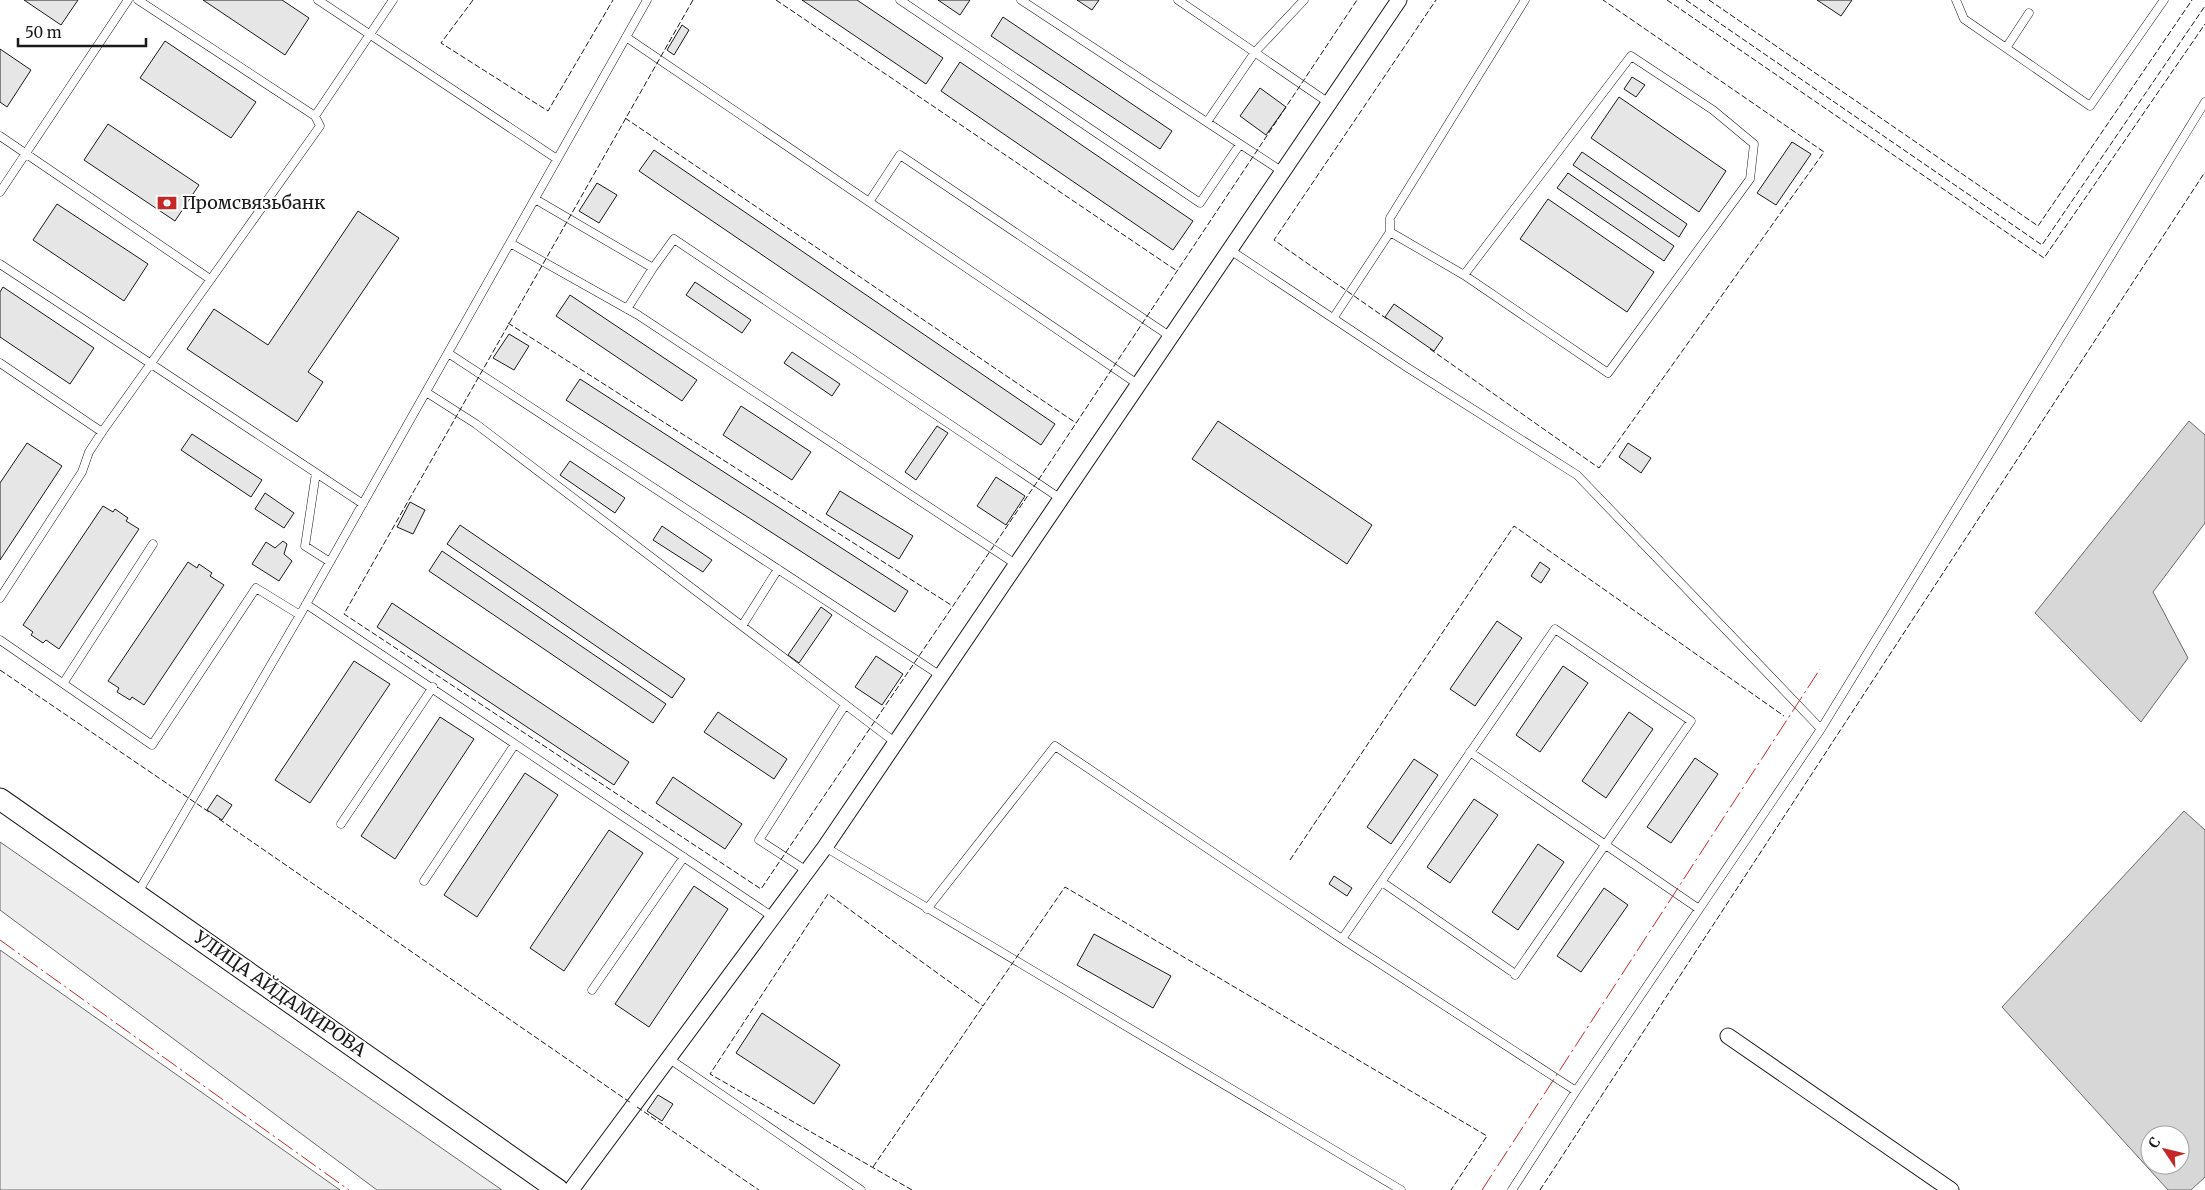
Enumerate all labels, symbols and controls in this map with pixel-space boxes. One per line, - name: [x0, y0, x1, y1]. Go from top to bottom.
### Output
- scale bar: [18, 15, 145, 47]
- text: 50 m: [25, 23, 62, 42]
- place label: Промсвязьбанк: [182, 191, 326, 214]
- bank icon: Промсвязьбанк: [156, 192, 178, 214]
- street label: УЛИЦА АЙДАМИРОВА: [189, 925, 371, 1062]
- north arrow: [2140, 1125, 2190, 1175]
- text: С: [2144, 1134, 2164, 1152]

